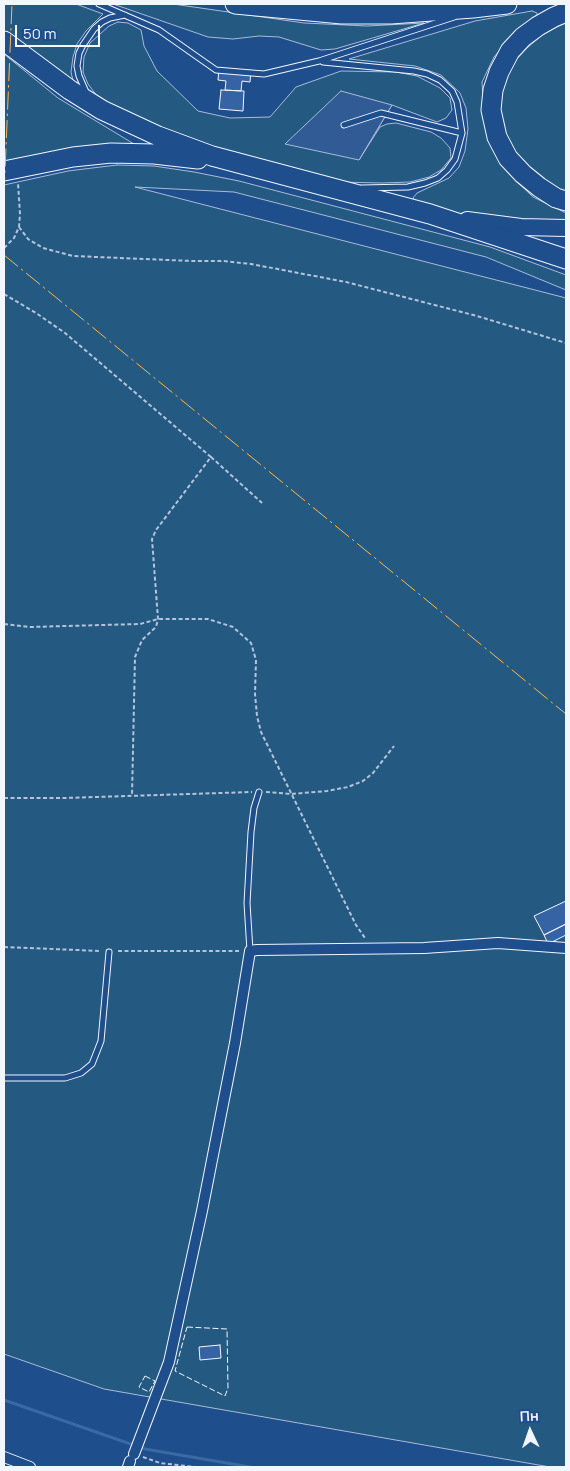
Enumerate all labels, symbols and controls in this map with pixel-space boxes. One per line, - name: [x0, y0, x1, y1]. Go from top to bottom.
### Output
- scale bar: [18, 15, 102, 47]
- text: 50 m: [23, 23, 57, 44]
- north arrow: [505, 1406, 555, 1456]
- text: Пн: [519, 1406, 539, 1426]

